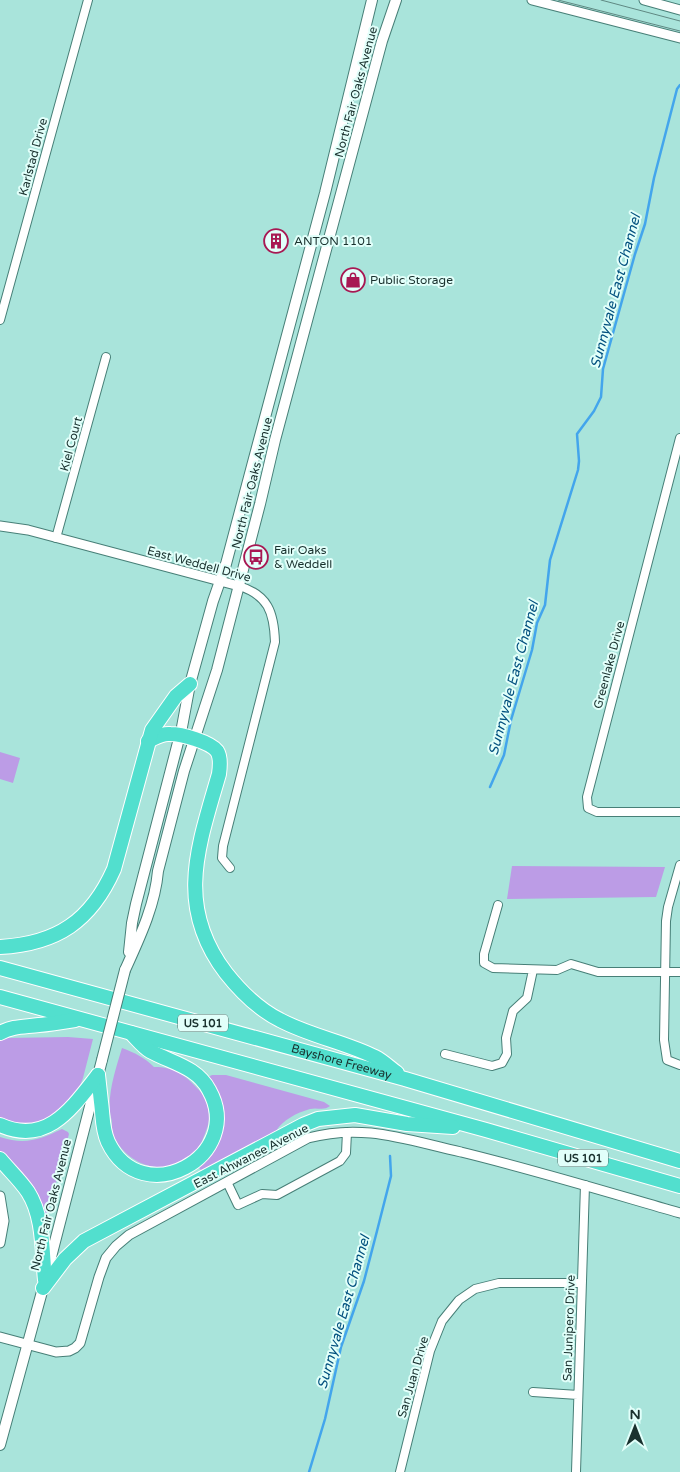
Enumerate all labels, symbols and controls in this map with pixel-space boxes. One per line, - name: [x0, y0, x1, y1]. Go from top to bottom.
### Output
- street label: North Fair Oaks Avenue: [332, 25, 380, 159]
- street label: Karlstad Drive: [16, 117, 50, 197]
- water label: Sunnyvale East Channel: [587, 211, 645, 370]
- building icon: ANTON 1101: [263, 228, 289, 254]
- place label: ANTON 1101: [294, 234, 372, 248]
- shop icon: Public Storage: [340, 267, 366, 293]
- place label: Public Storage: [370, 273, 453, 287]
- street label: Kiel Court: [57, 415, 85, 473]
- street label: North Fair Oaks Avenue: [229, 416, 275, 550]
- street label: East Weddell Drive: [146, 543, 253, 585]
- place label: Fair Oaks & Weddell: [274, 543, 332, 571]
- bus stop icon: Fair Oaks & Weddell: [243, 544, 269, 570]
- water label: Sunnyvale East Channel: [485, 598, 543, 757]
- street label: Greenlake Drive: [591, 620, 627, 710]
- road number: US 101: [178, 1014, 228, 1032]
- street label: Bayshore Freeway: [290, 1041, 394, 1082]
- street label: East Ahwanee Avenue: [191, 1121, 311, 1191]
- street label: North Fair Oaks Avenue: [28, 1138, 74, 1272]
- road number: US 101: [558, 1150, 608, 1166]
- water label: Sunnyvale East Channel: [313, 1232, 374, 1391]
- street label: San Junipero Drive: [560, 1274, 578, 1381]
- street label: San Juan Drive: [395, 1334, 431, 1419]
- north arrow: [610, 1402, 660, 1452]
- text: N: [629, 1406, 641, 1423]

